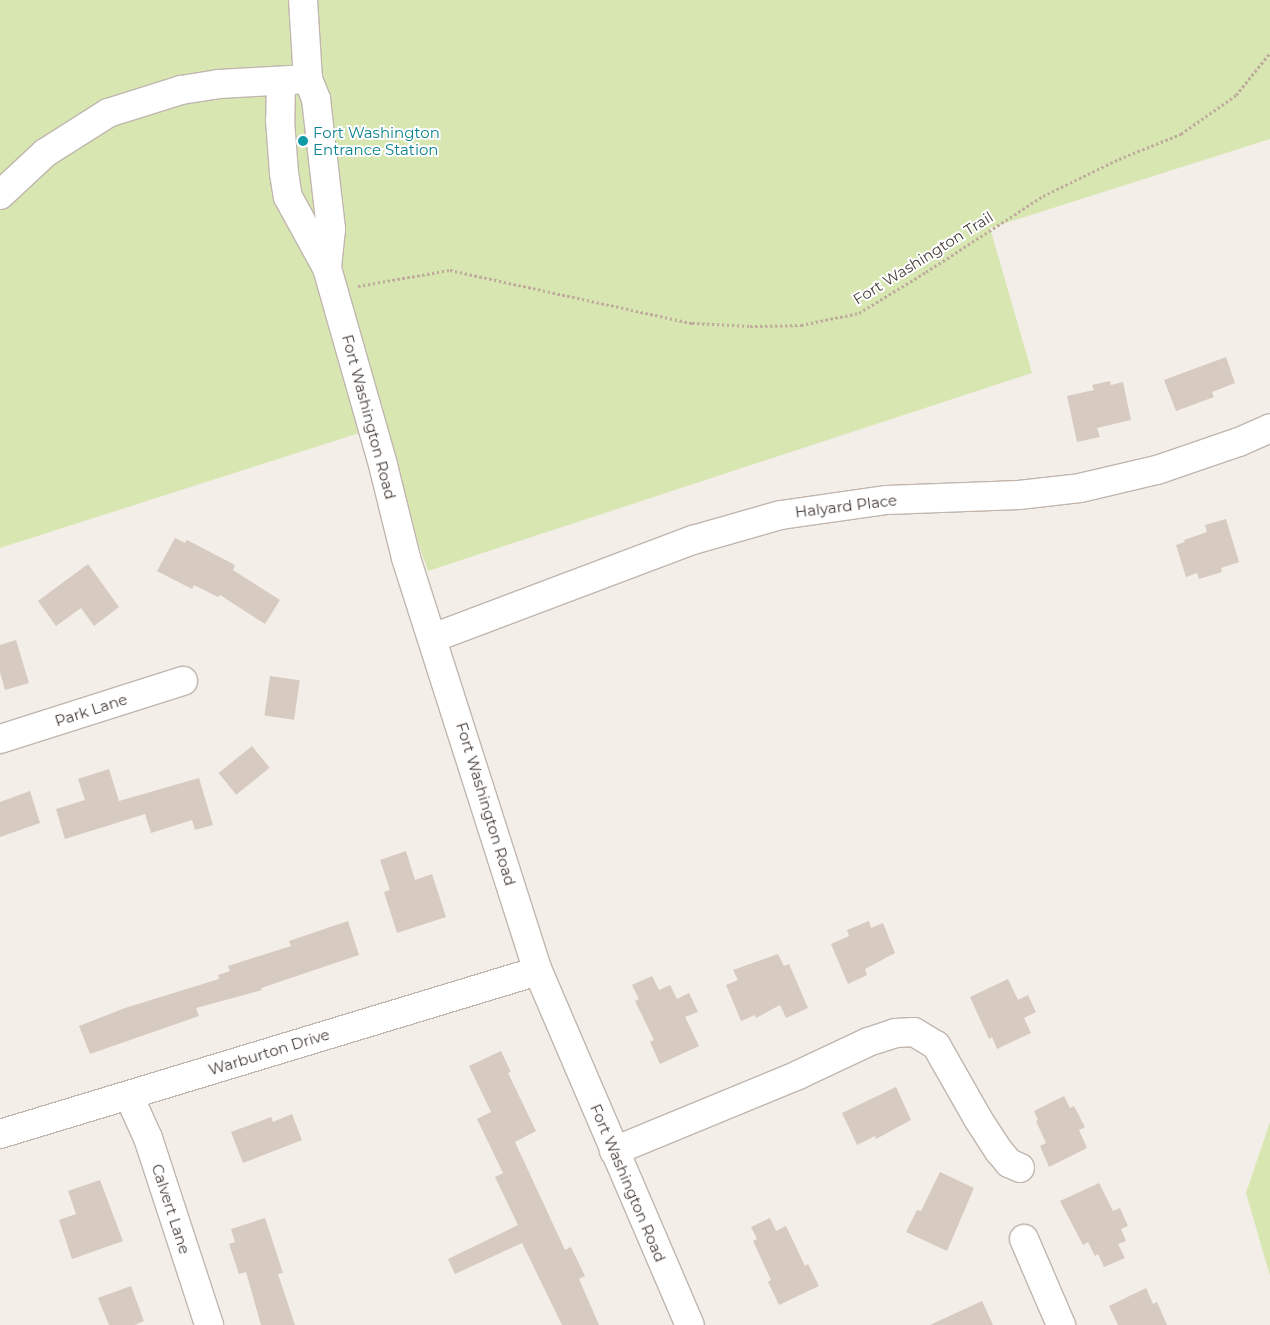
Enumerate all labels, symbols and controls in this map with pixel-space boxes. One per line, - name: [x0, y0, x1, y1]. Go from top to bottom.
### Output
- place label: Fort Washington Entrance Station: [313, 123, 440, 158]
- marker: Fort Washington Entrance Station: [297, 135, 309, 147]
- street label: Fort Washington Trail: [850, 208, 996, 308]
- street label: Fort Washington Road: [338, 333, 400, 501]
- street label: Halyard Place: [794, 491, 898, 521]
- street label: Park Lane: [53, 690, 129, 730]
- street label: Fort Washington Road: [453, 720, 519, 888]
- street label: Warburton Drive: [206, 1025, 332, 1079]
- street label: Fort Washington Road: [587, 1101, 669, 1265]
- street label: Calvert Lane: [148, 1162, 194, 1256]

